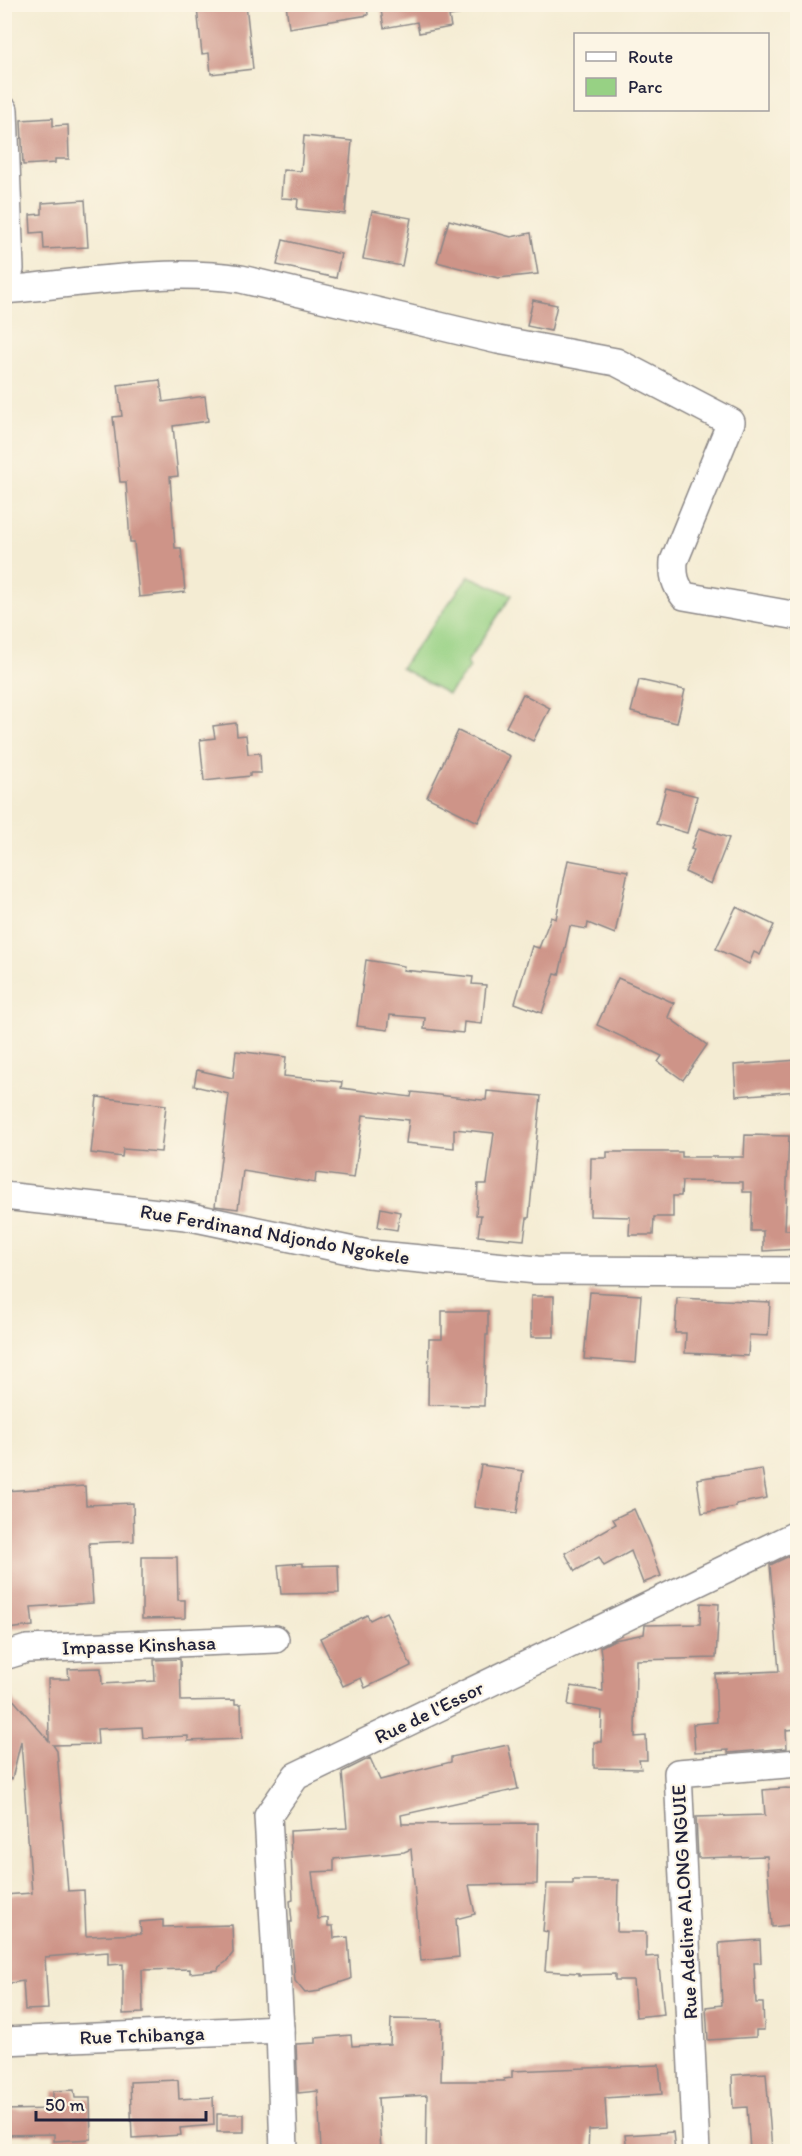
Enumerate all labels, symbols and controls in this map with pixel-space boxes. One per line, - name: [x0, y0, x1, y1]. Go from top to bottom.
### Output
- legend: [574, 33, 769, 111]
- text: Route: [628, 46, 673, 68]
- text: Parc: [628, 76, 662, 98]
- street label: Rue Ferdinand Ndjondo Ngokele: [138, 1198, 412, 1270]
- street label: Impasse Kinshasa: [62, 1630, 216, 1660]
- street label: Rue de l'Essor: [371, 1675, 488, 1749]
- street label: Rue Adeline ALONG NGUIE: [666, 1784, 702, 2020]
- street label: Rue Tchibanga: [79, 2021, 205, 2049]
- scale bar: [36, 2084, 206, 2122]
- text: 50 m: [45, 2094, 85, 2116]

